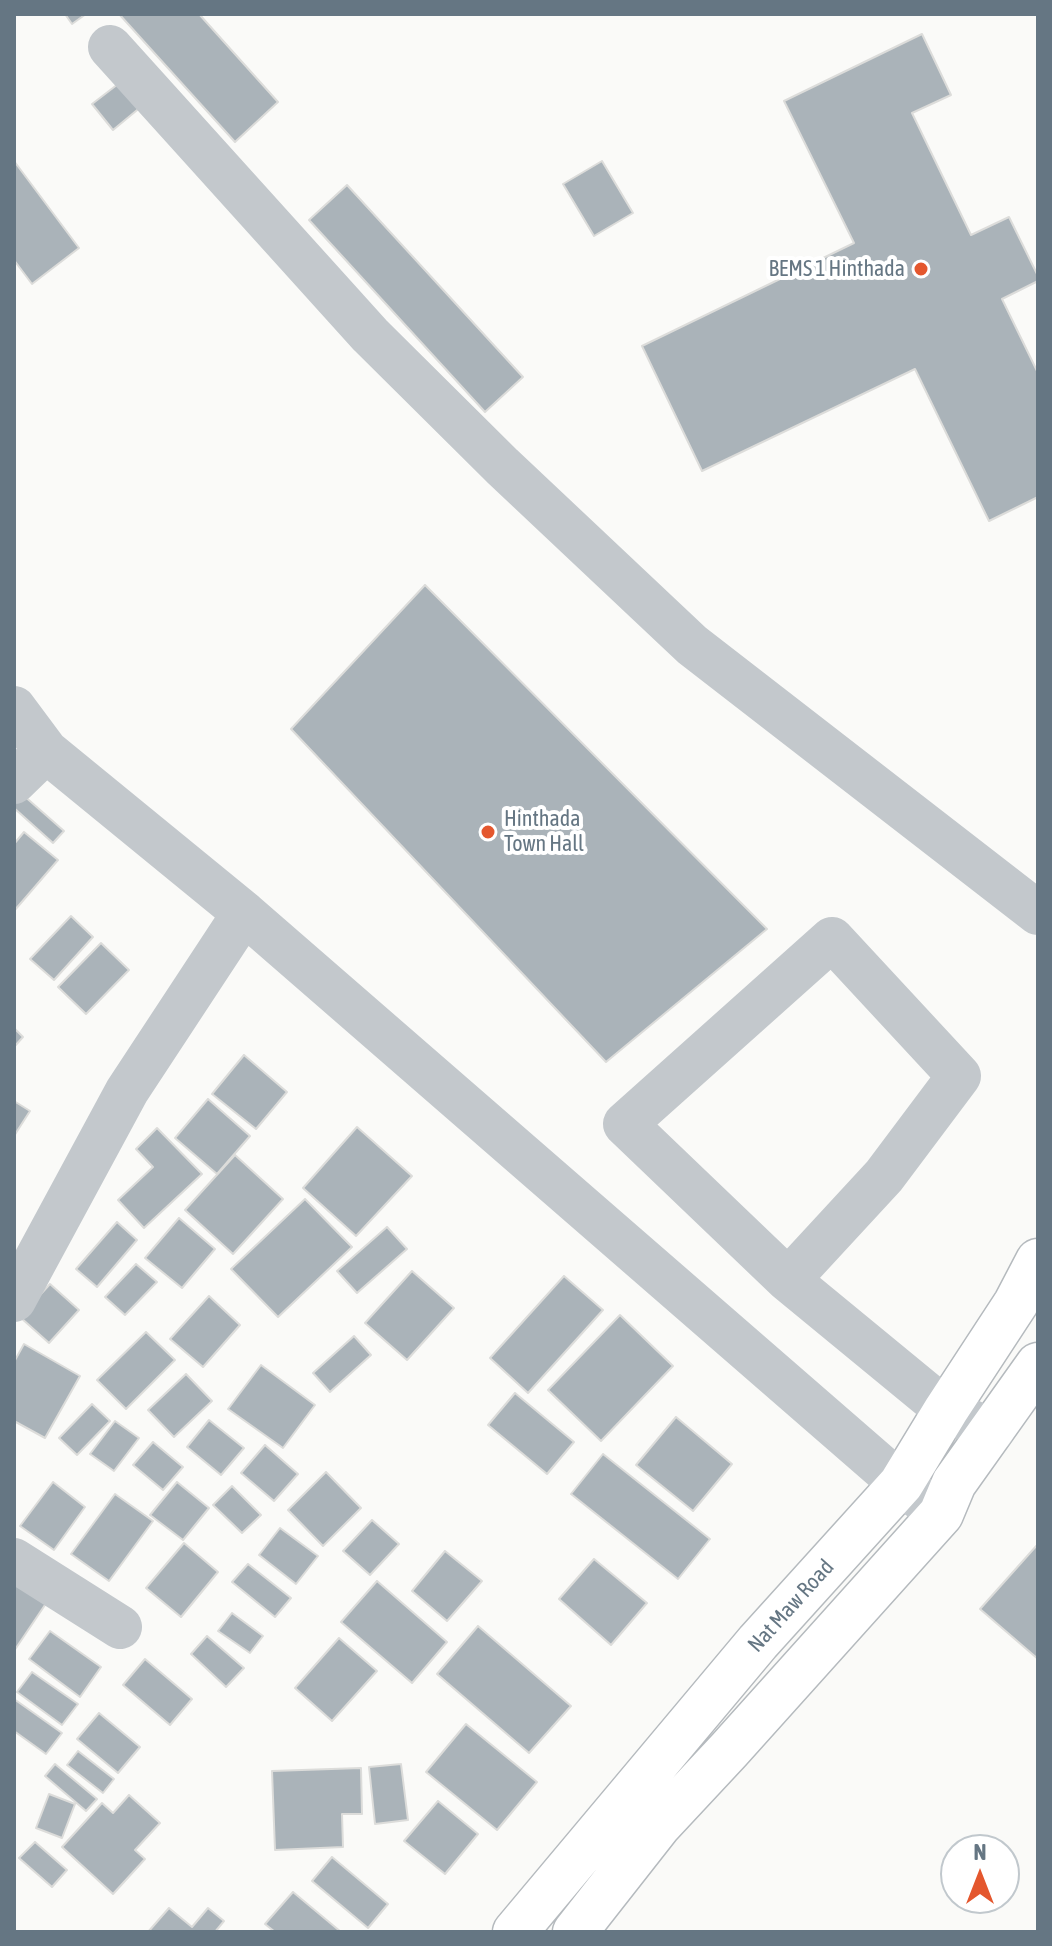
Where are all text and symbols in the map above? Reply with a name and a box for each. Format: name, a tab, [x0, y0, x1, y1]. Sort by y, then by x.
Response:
place label: BEMS 1 Hinthada	[768, 256, 905, 282]
marker: BEMS 1 Hinthada	[912, 260, 930, 278]
place label: Hinthada Town Hall	[504, 806, 584, 858]
marker: Hinthada Town Hall	[479, 823, 497, 841]
street label: Nat Maw Road	[742, 1554, 840, 1658]
north arrow	[940, 1834, 1020, 1914]
text: N	[974, 1839, 986, 1865]

